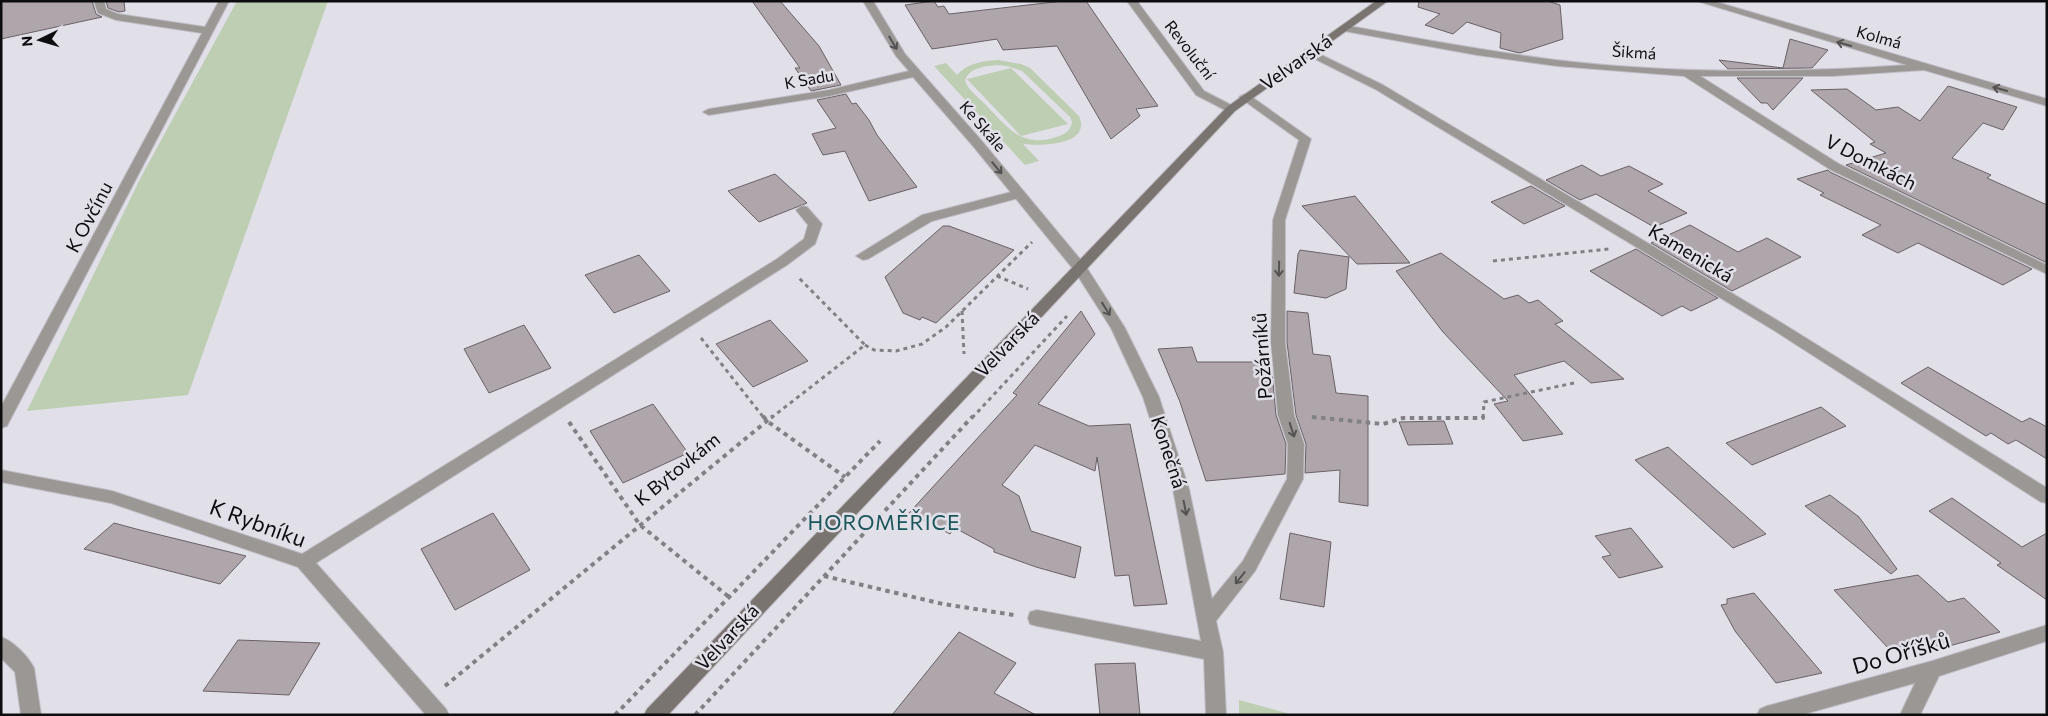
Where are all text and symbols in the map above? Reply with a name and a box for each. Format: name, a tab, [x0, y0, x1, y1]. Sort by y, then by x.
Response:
north arrow	[15, 15, 65, 65]
street label: Revoluční	[1161, 16, 1220, 84]
street label: Kolmá	[1854, 21, 1904, 52]
street label: Velvarská	[1255, 29, 1336, 95]
text: N	[18, 35, 35, 47]
one-way arrow	[889, 36, 899, 50]
one-way arrow	[1836, 38, 1852, 48]
street label: Šikmá	[1611, 40, 1657, 63]
street label: K Sadu	[783, 65, 835, 92]
one-way arrow	[1992, 84, 2008, 94]
street label: Ke Skále	[956, 97, 1010, 155]
street label: V Domkách	[1822, 129, 1921, 194]
one-way arrow	[992, 161, 1003, 174]
street label: K Ovčínu	[60, 177, 117, 256]
street label: Kamenická	[1645, 218, 1738, 287]
one-way arrow	[1274, 261, 1283, 277]
one-way arrow	[1101, 302, 1111, 316]
street label: Velvarská	[970, 306, 1043, 381]
street label: Požárníků	[1247, 312, 1276, 400]
street label: Konečná	[1147, 413, 1192, 491]
one-way arrow	[1287, 422, 1297, 438]
street label: K Bytovkám	[629, 427, 724, 510]
street label: K Rybníku	[206, 493, 310, 552]
one-way arrow	[1180, 500, 1190, 516]
district label: HOROMĚŘICE	[808, 509, 960, 534]
one-way arrow	[1234, 571, 1245, 584]
street label: Velvarská	[690, 599, 763, 675]
street label: Do Oříšků	[1849, 626, 1953, 679]

